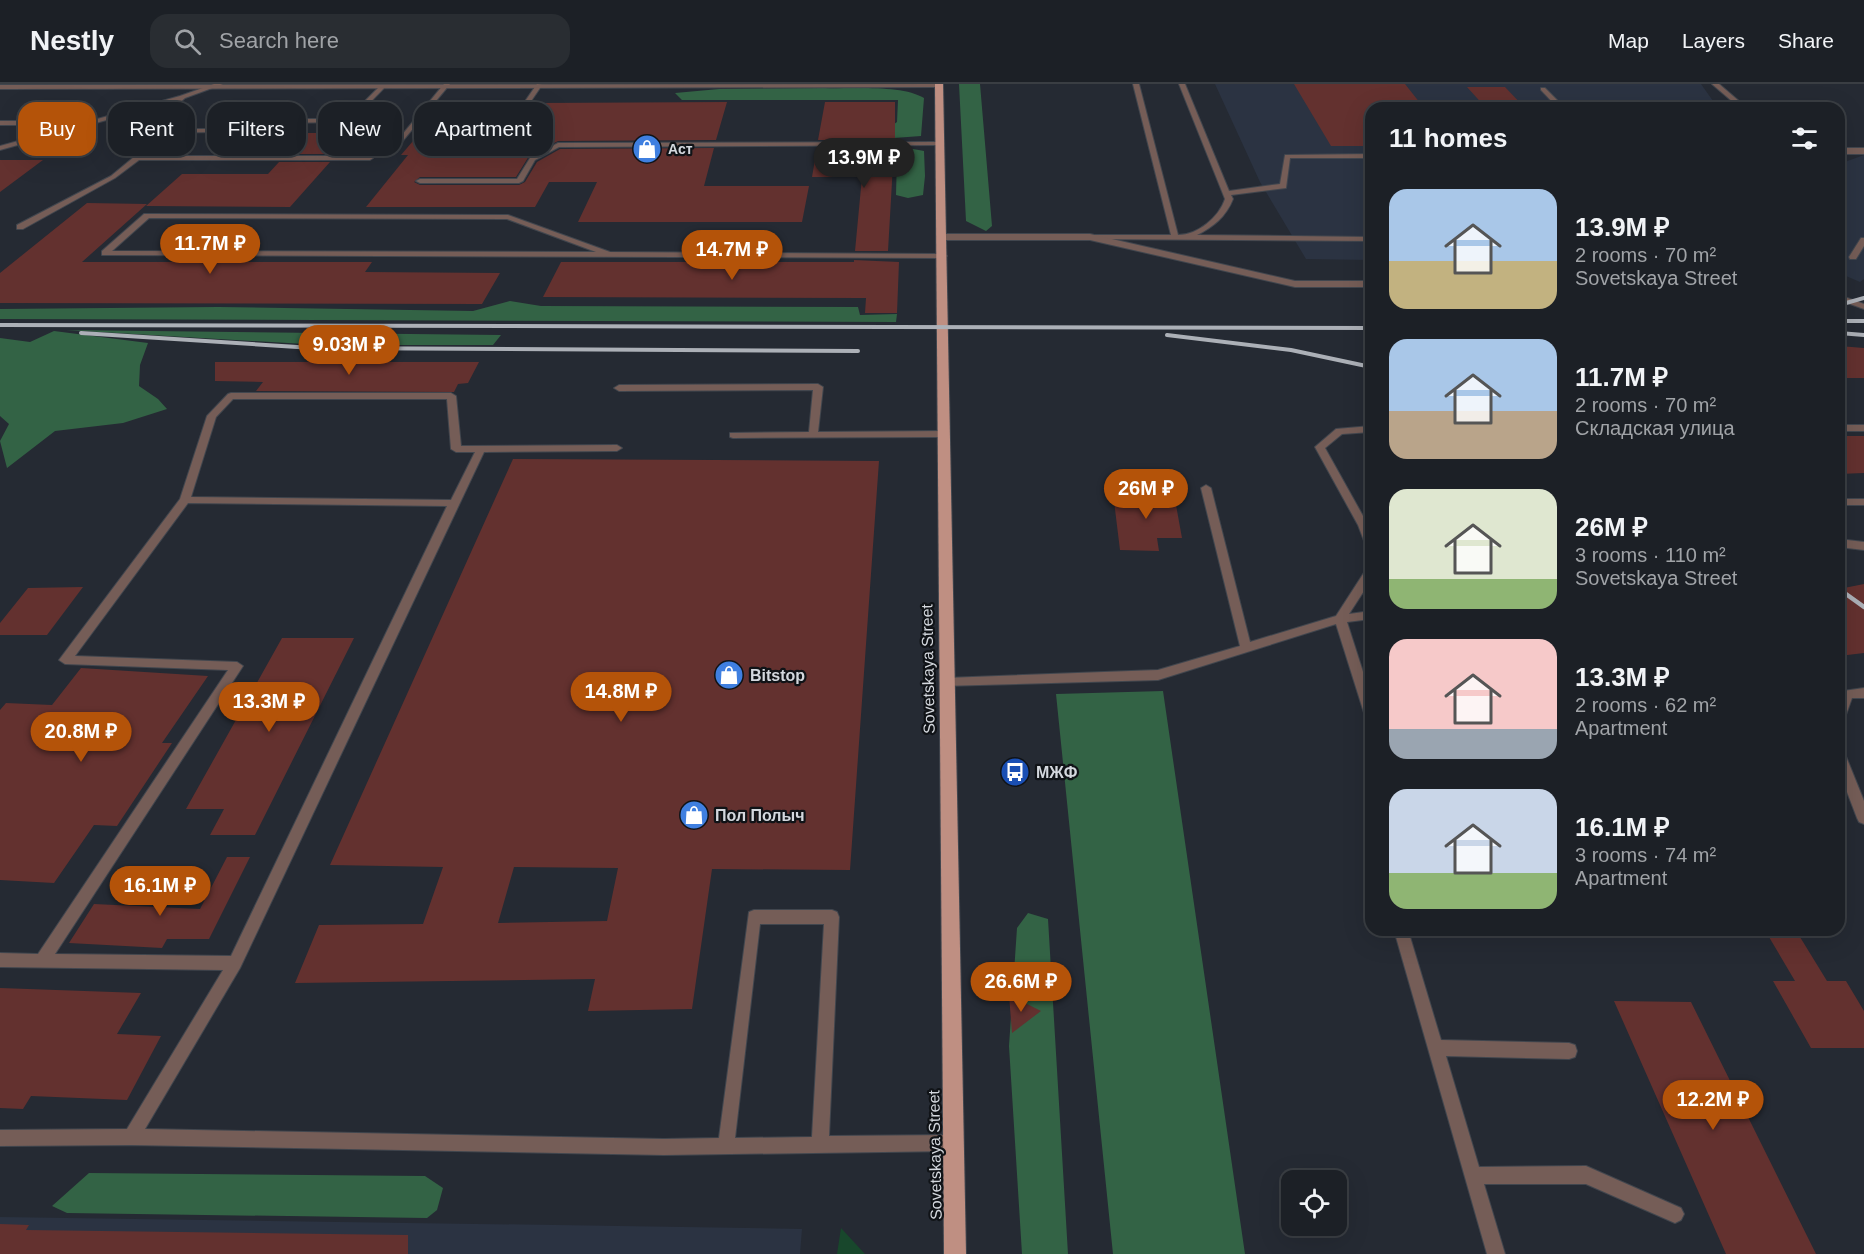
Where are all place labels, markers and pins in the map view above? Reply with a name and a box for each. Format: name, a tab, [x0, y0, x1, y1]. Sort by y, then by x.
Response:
shop icon: Аст	[631, 133, 663, 165]
pin: 13.9M ₽	[809, 138, 919, 189]
place label: Аст	[668, 141, 693, 157]
pin: 11.7M ₽	[155, 224, 265, 275]
pin: 14.7M ₽	[677, 230, 787, 281]
pin: 9.03M ₽	[294, 325, 404, 376]
pin: 26M ₽	[1104, 469, 1188, 520]
shop icon: Bitstop	[713, 659, 745, 691]
place label: Bitstop	[750, 667, 805, 684]
pin: 14.8M ₽	[566, 672, 676, 723]
pin: 13.3M ₽	[214, 682, 324, 733]
pin: 20.8M ₽	[26, 712, 136, 763]
bus stop icon: МЖФ	[999, 756, 1031, 788]
place label: МЖФ	[1036, 764, 1078, 781]
shop icon: Пол Полыч	[678, 799, 710, 831]
place label: Пол Полыч	[715, 807, 804, 824]
pin: 16.1M ₽	[105, 866, 215, 917]
pin: 26.6M ₽	[966, 962, 1076, 1013]
pin: 12.2M ₽	[1658, 1080, 1768, 1131]

